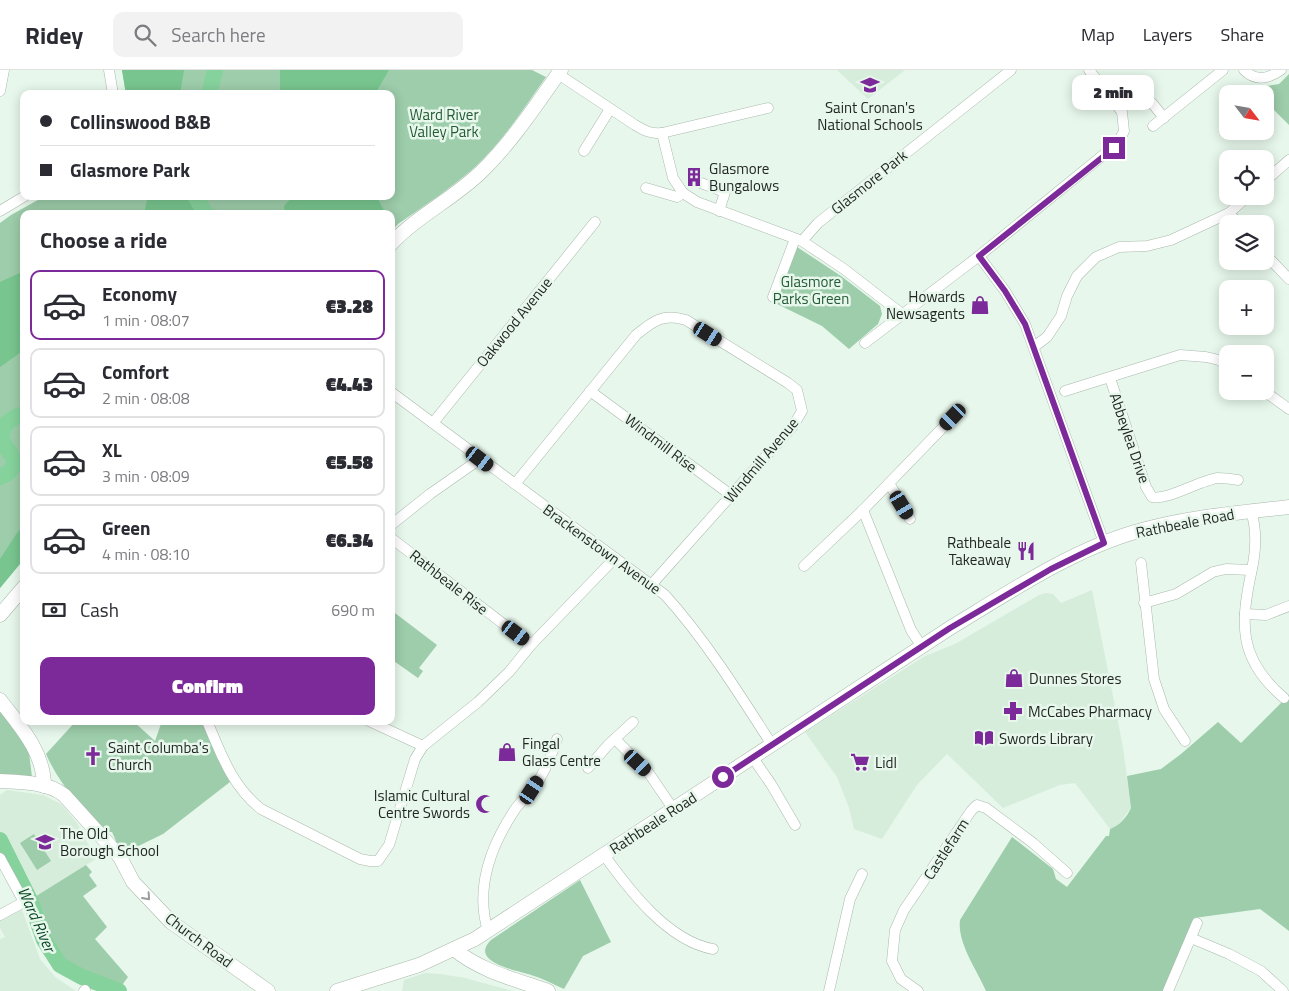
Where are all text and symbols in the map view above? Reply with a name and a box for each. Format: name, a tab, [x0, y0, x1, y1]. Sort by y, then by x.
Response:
search box	[113, 12, 463, 57]
text: Ridey	[25, 17, 83, 53]
text: Search here	[171, 20, 266, 49]
icon: search	[131, 21, 159, 49]
text: Map	[1081, 21, 1115, 48]
text: Layers	[1143, 21, 1192, 48]
text: Share	[1220, 21, 1264, 48]
school or university icon: Saint Cronan's National Schools	[859, 74, 881, 96]
callout: 2 min	[1073, 75, 1155, 110]
text: 2 min	[1093, 80, 1133, 104]
north arrow	[1219, 85, 1274, 140]
map controls	[1219, 85, 1274, 400]
place label: Saint Cronan's National Schools	[817, 96, 923, 136]
park label: Ward River Valley Park	[409, 103, 479, 143]
text: Collinswood B&B	[70, 107, 211, 136]
route end	[1103, 137, 1125, 159]
street label: Glasmore Park	[826, 144, 912, 220]
button: locate	[1219, 150, 1274, 205]
text: Glasmore Park	[70, 155, 190, 184]
place label: Glasmore Bungalows	[709, 157, 779, 197]
building icon: Glasmore Bungalows	[683, 166, 705, 188]
button: layers	[1219, 215, 1274, 270]
text: Choose a ride	[40, 223, 167, 257]
park label: Glasmore Parks Green	[773, 270, 849, 310]
street label: Oakwood Avenue	[470, 272, 558, 372]
text: Economy	[102, 279, 177, 308]
button: +	[1219, 280, 1274, 335]
icon: car	[42, 283, 87, 328]
place label: Howards Newsagents	[886, 285, 965, 325]
text: €3.28	[326, 291, 373, 320]
shop icon: Howards Newsagents	[969, 294, 991, 316]
text: 1 min · 08:07	[102, 308, 190, 332]
car	[691, 320, 724, 348]
button: −	[1219, 345, 1274, 400]
text: Comfort	[102, 357, 169, 386]
icon: car	[42, 361, 87, 406]
text: €4.43	[326, 369, 373, 398]
text: 2 min · 08:08	[102, 386, 190, 410]
street label: Abbeylea Drive	[1104, 390, 1156, 486]
car	[937, 401, 968, 433]
street label: Windmill Rise	[620, 408, 702, 478]
street label: Windmill Avenue	[718, 412, 804, 508]
text: XL	[102, 435, 122, 464]
icon: car	[42, 439, 87, 484]
car	[463, 444, 496, 474]
text: €5.58	[326, 447, 373, 476]
text: 3 min · 08:09	[102, 464, 190, 488]
car	[887, 488, 916, 522]
street label: Brackenstown Avenue	[538, 498, 666, 600]
street label: Rathbeale Road	[1134, 502, 1236, 544]
text: Green	[102, 513, 151, 542]
icon: car	[42, 517, 87, 562]
text: €6.34	[326, 525, 373, 554]
place label: Rathbeale Takeaway	[947, 531, 1011, 571]
restaurant icon: Rathbeale Takeaway	[1015, 540, 1037, 562]
text: 4 min · 08:10	[102, 542, 190, 566]
street label: Rathbeale Rise	[405, 544, 493, 620]
text: Cash	[80, 595, 119, 624]
icon: cash	[40, 596, 68, 624]
text: 690 m	[331, 598, 375, 622]
car	[499, 618, 532, 648]
button: Confirm	[40, 657, 375, 715]
shop icon: Dunnes Stores	[1003, 667, 1025, 689]
place label: Dunnes Stores	[1029, 667, 1121, 690]
pharmacy icon: McCabes Pharmacy	[1002, 700, 1024, 722]
place label: McCabes Pharmacy	[1028, 700, 1152, 723]
library icon: Swords Library	[973, 727, 995, 749]
place label: Swords Library	[999, 727, 1093, 750]
place label: Fingal Glass Centre	[522, 732, 601, 772]
place label: Saint Columba's Church	[108, 736, 209, 776]
shop icon: Fingal Glass Centre	[496, 741, 518, 763]
church icon: Saint Columba's Church	[82, 745, 104, 767]
car	[621, 747, 654, 779]
supermarket icon: Lidl	[849, 751, 871, 773]
place label: Lidl	[875, 751, 897, 774]
route start	[712, 766, 734, 788]
car	[517, 773, 546, 807]
place label: Islamic Cultural Centre Swords	[374, 784, 470, 824]
street label: Rathbeale Road	[605, 786, 701, 860]
mosque icon: Islamic Cultural Centre Swords	[474, 793, 496, 815]
street label: Castlefarm	[918, 814, 974, 884]
place label: The Old Borough School	[60, 822, 159, 862]
school or university icon: The Old Borough School	[34, 831, 56, 853]
water label: Ward River	[12, 883, 63, 957]
one-way arrow	[141, 891, 150, 900]
street label: Church Road	[160, 907, 238, 973]

